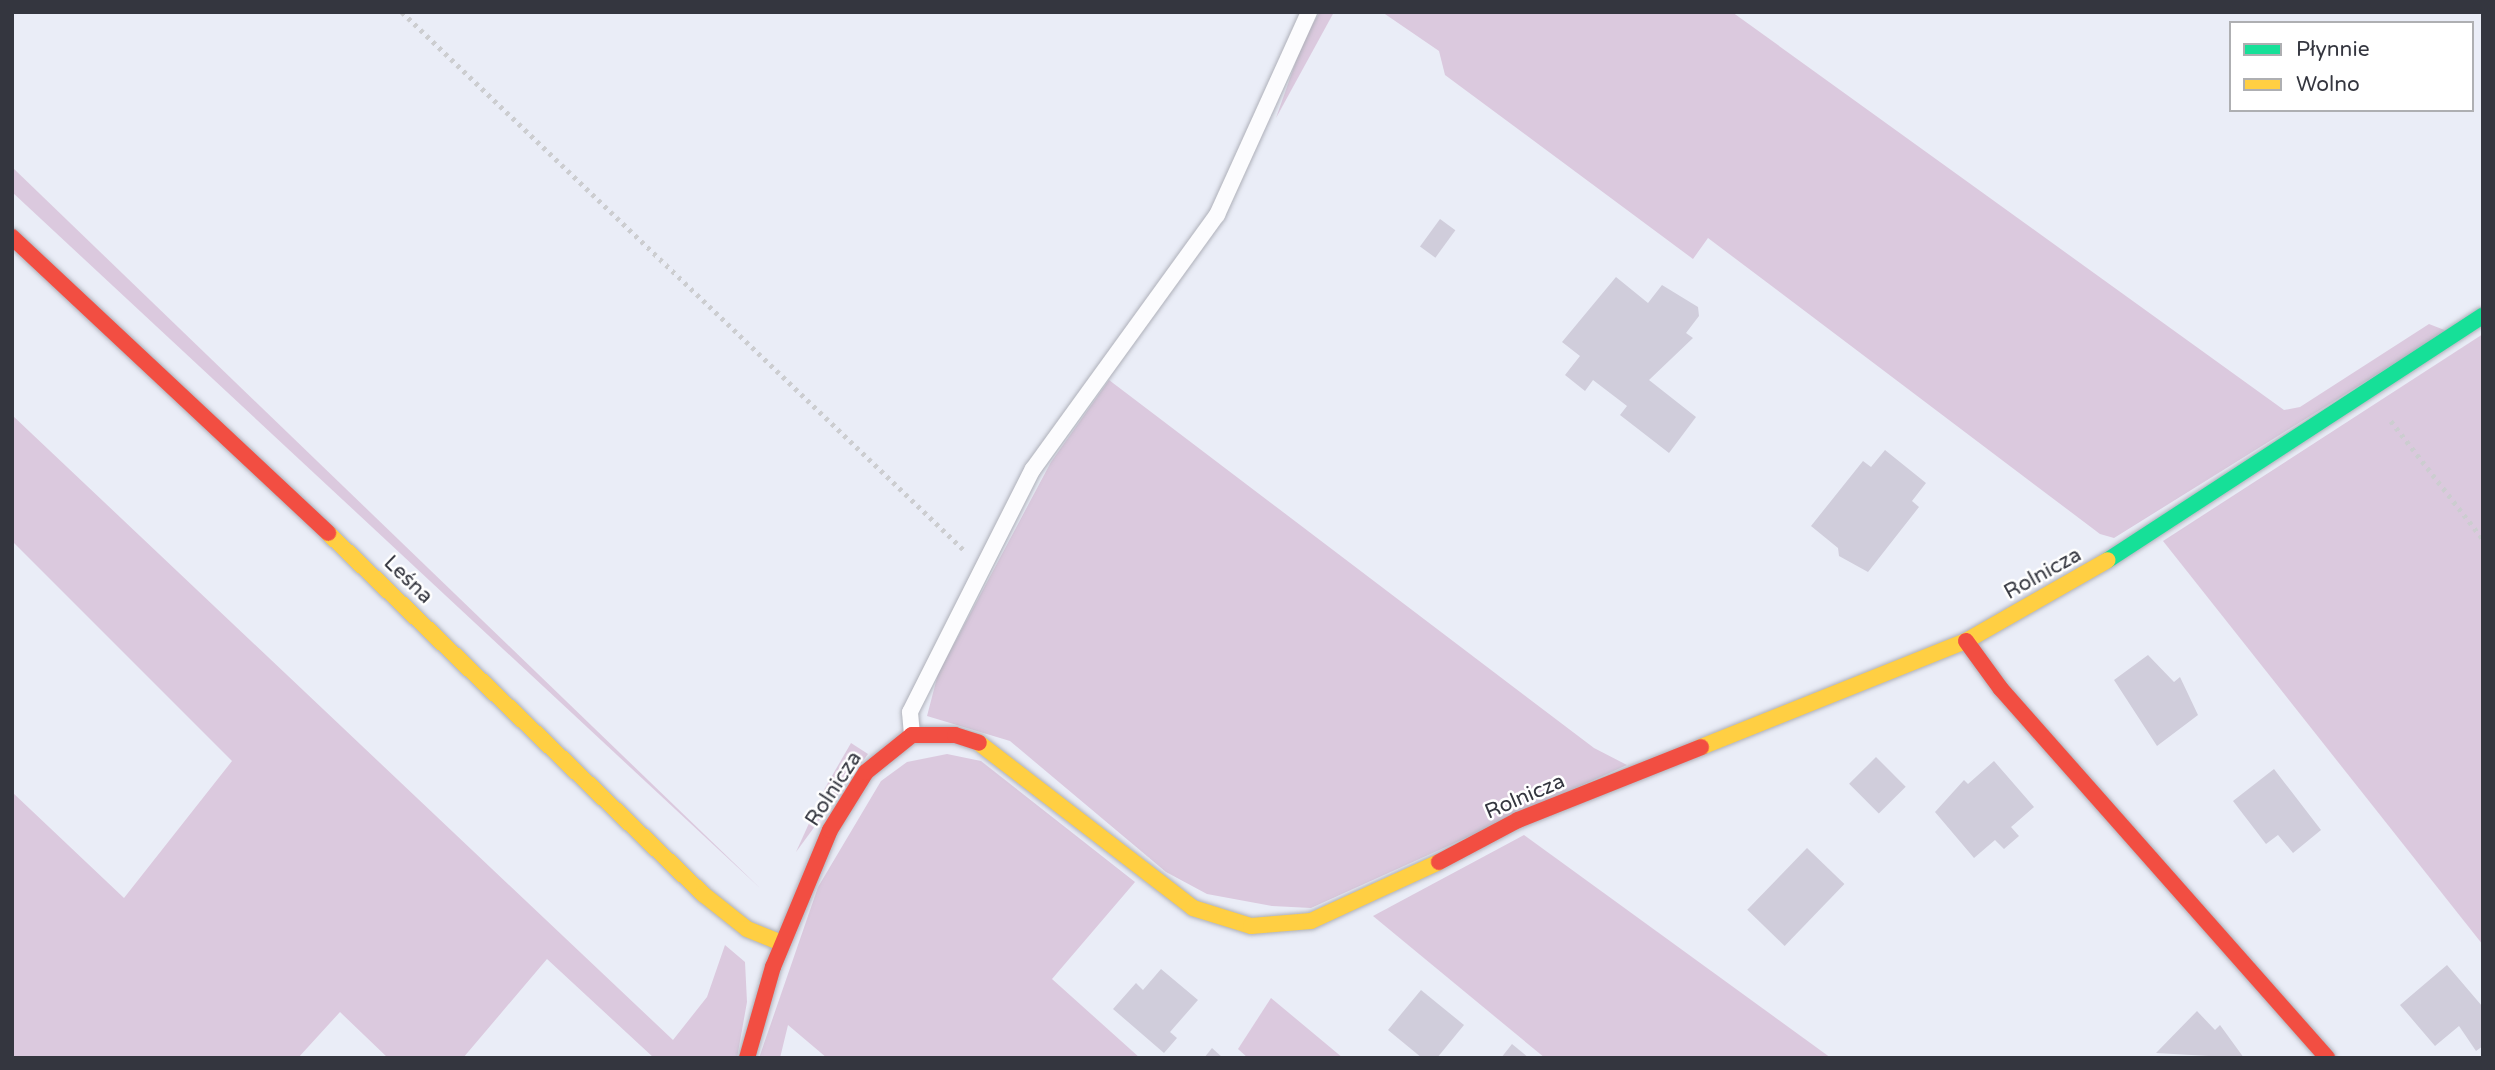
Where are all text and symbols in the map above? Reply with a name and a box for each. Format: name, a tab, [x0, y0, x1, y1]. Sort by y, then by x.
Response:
legend	[2229, 21, 2474, 112]
text: Płynnie	[2296, 37, 2370, 62]
text: Wolno	[2296, 72, 2360, 97]
street label: Rolnicza	[2000, 543, 2086, 605]
street label: Leśna	[378, 551, 438, 609]
street label: Rolnicza	[800, 747, 868, 831]
street label: Rolnicza	[1481, 769, 1569, 825]

